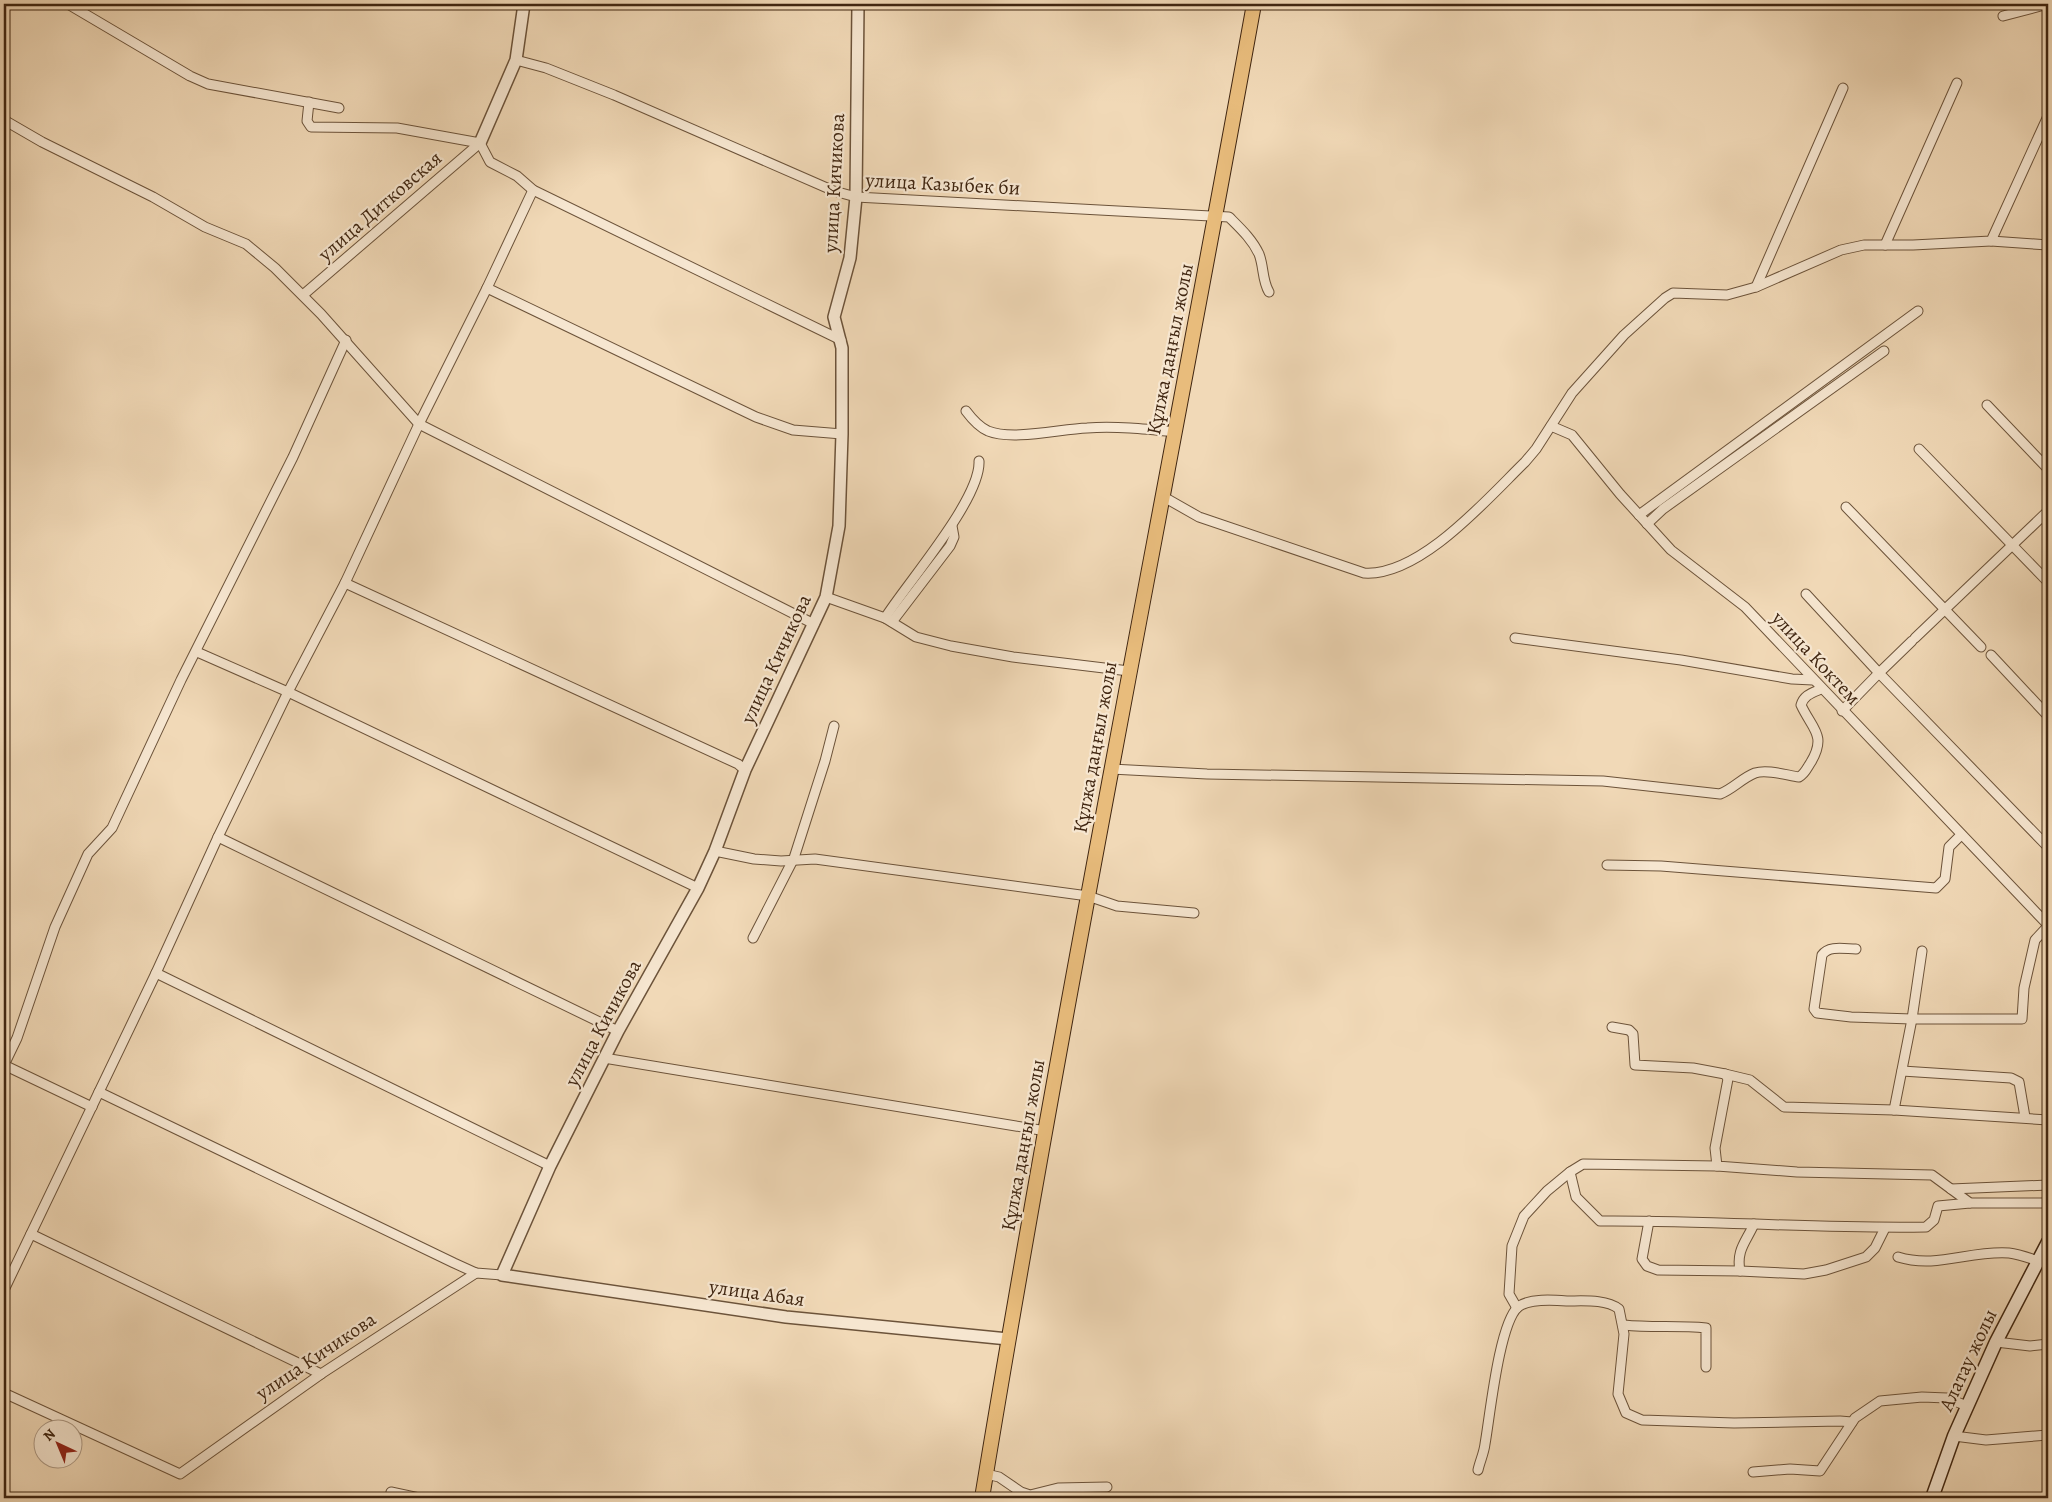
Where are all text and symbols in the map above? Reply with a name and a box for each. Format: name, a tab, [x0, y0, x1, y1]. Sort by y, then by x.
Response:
street label: улица Кичикова	[817, 112, 851, 254]
street label: улица Дитковская	[312, 145, 448, 268]
street label: улица Казыбек би	[864, 166, 1021, 202]
street label: Құлжа даңғыл жолы	[1140, 261, 1200, 437]
street label: улица Кичикова	[734, 589, 818, 729]
street label: улица Коктем	[1765, 605, 1866, 711]
street label: Құлжа даңғыл жолы	[1067, 659, 1123, 835]
street label: улица Кичикова	[558, 954, 648, 1092]
street label: Құлжа даңғыл жолы	[995, 1057, 1051, 1233]
street label: улица Абая	[707, 1273, 806, 1313]
street label: улица Кичикова	[250, 1305, 382, 1407]
street label: Алатау жолы	[1932, 1305, 2003, 1416]
north arrow	[32, 1420, 82, 1470]
text: N	[39, 1425, 60, 1445]

